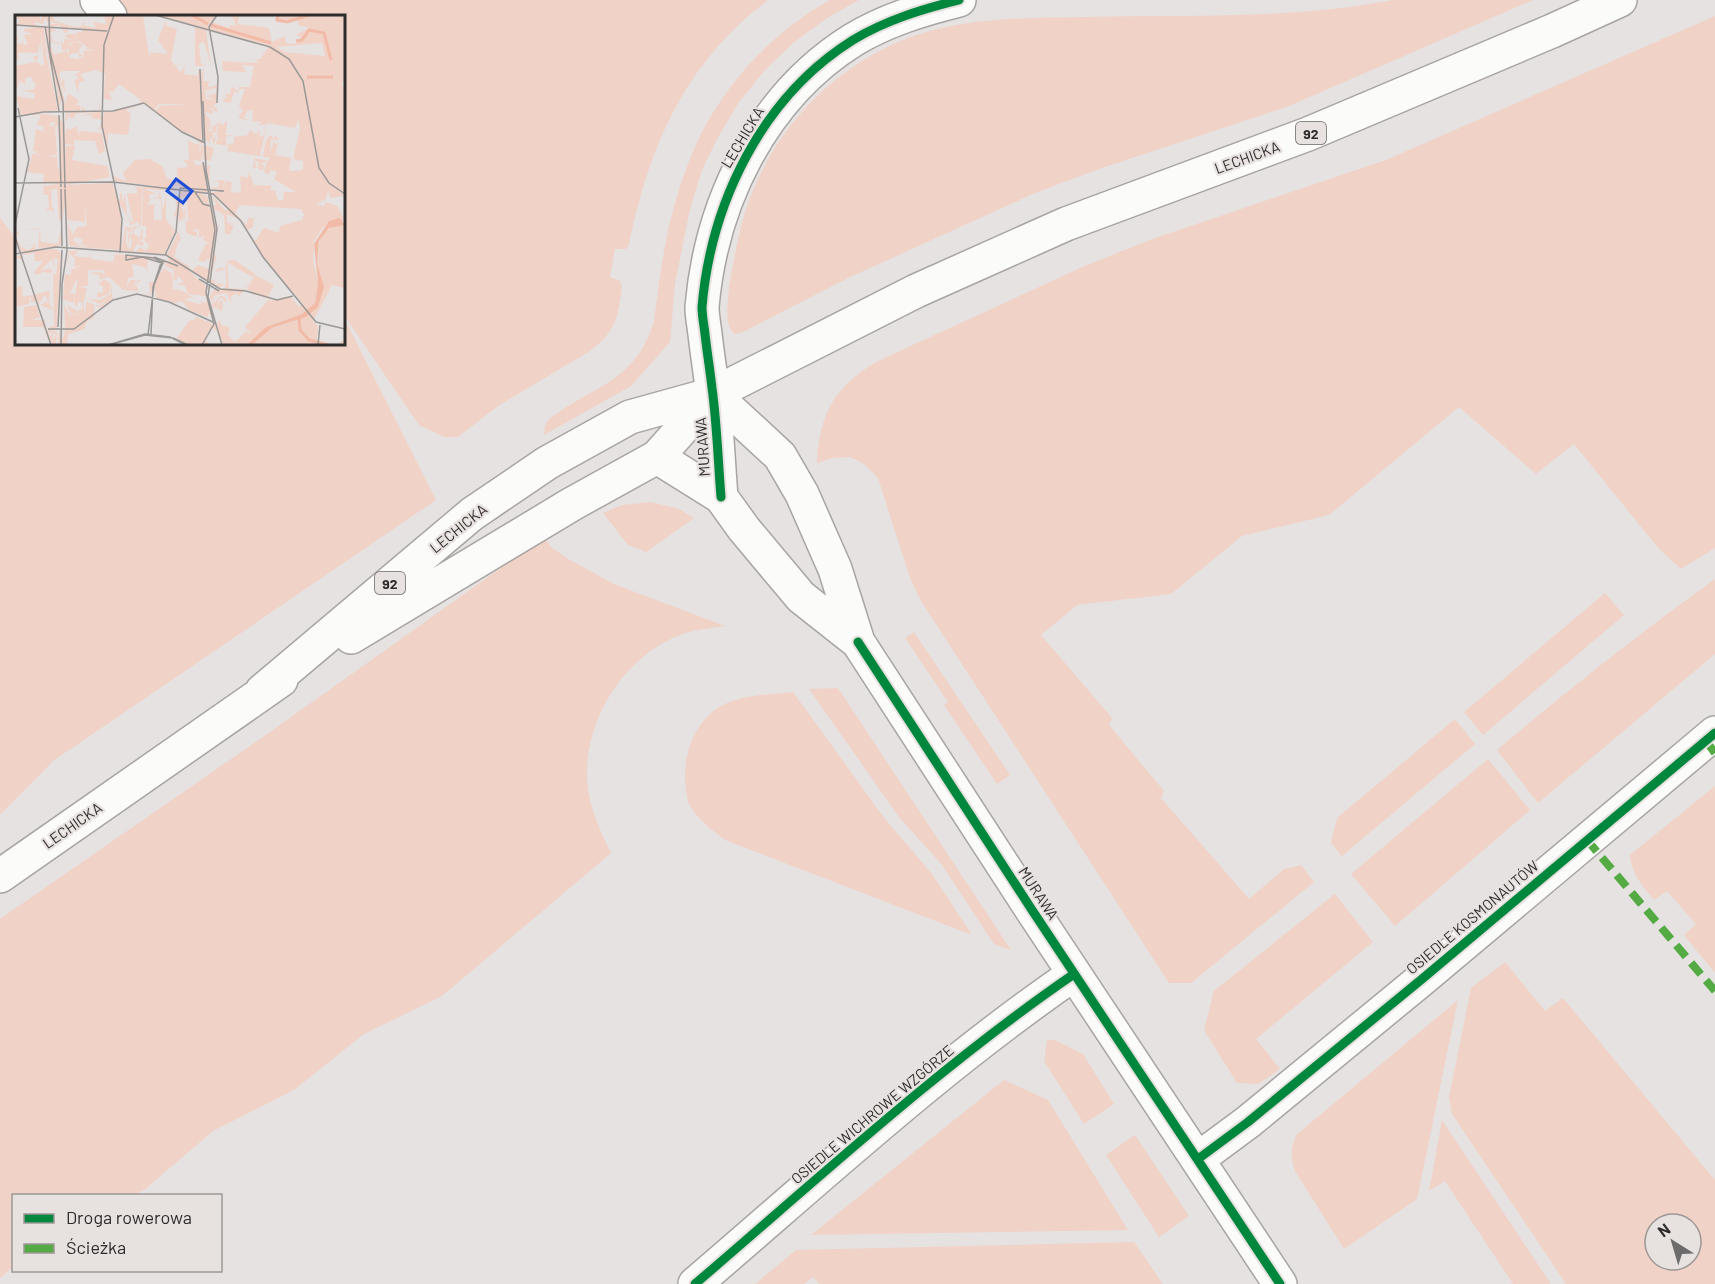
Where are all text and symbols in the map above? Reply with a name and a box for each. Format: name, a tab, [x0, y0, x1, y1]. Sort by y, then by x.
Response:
inset map	[15, 15, 345, 345]
street label: LECHICKA	[717, 103, 767, 171]
road number: 92	[1296, 122, 1326, 144]
street label: LECHICKA	[1212, 137, 1282, 177]
street label: MURAWA	[691, 417, 713, 477]
street label: LECHICKA	[426, 500, 490, 556]
road number: 92	[375, 572, 405, 594]
street label: LECHICKA	[39, 798, 105, 852]
street label: OSIEDLE KOSMONAUTÓW	[1402, 856, 1542, 978]
street label: MURAWA	[1015, 863, 1063, 923]
street label: OSIEDLE WICHROWE WZGÓRZE	[787, 1041, 957, 1187]
legend	[12, 1194, 222, 1272]
text: Droga rowerowa	[66, 1206, 192, 1228]
north arrow	[1643, 1212, 1703, 1272]
text: N	[1654, 1219, 1674, 1240]
text: Ścieżka	[66, 1236, 126, 1258]

